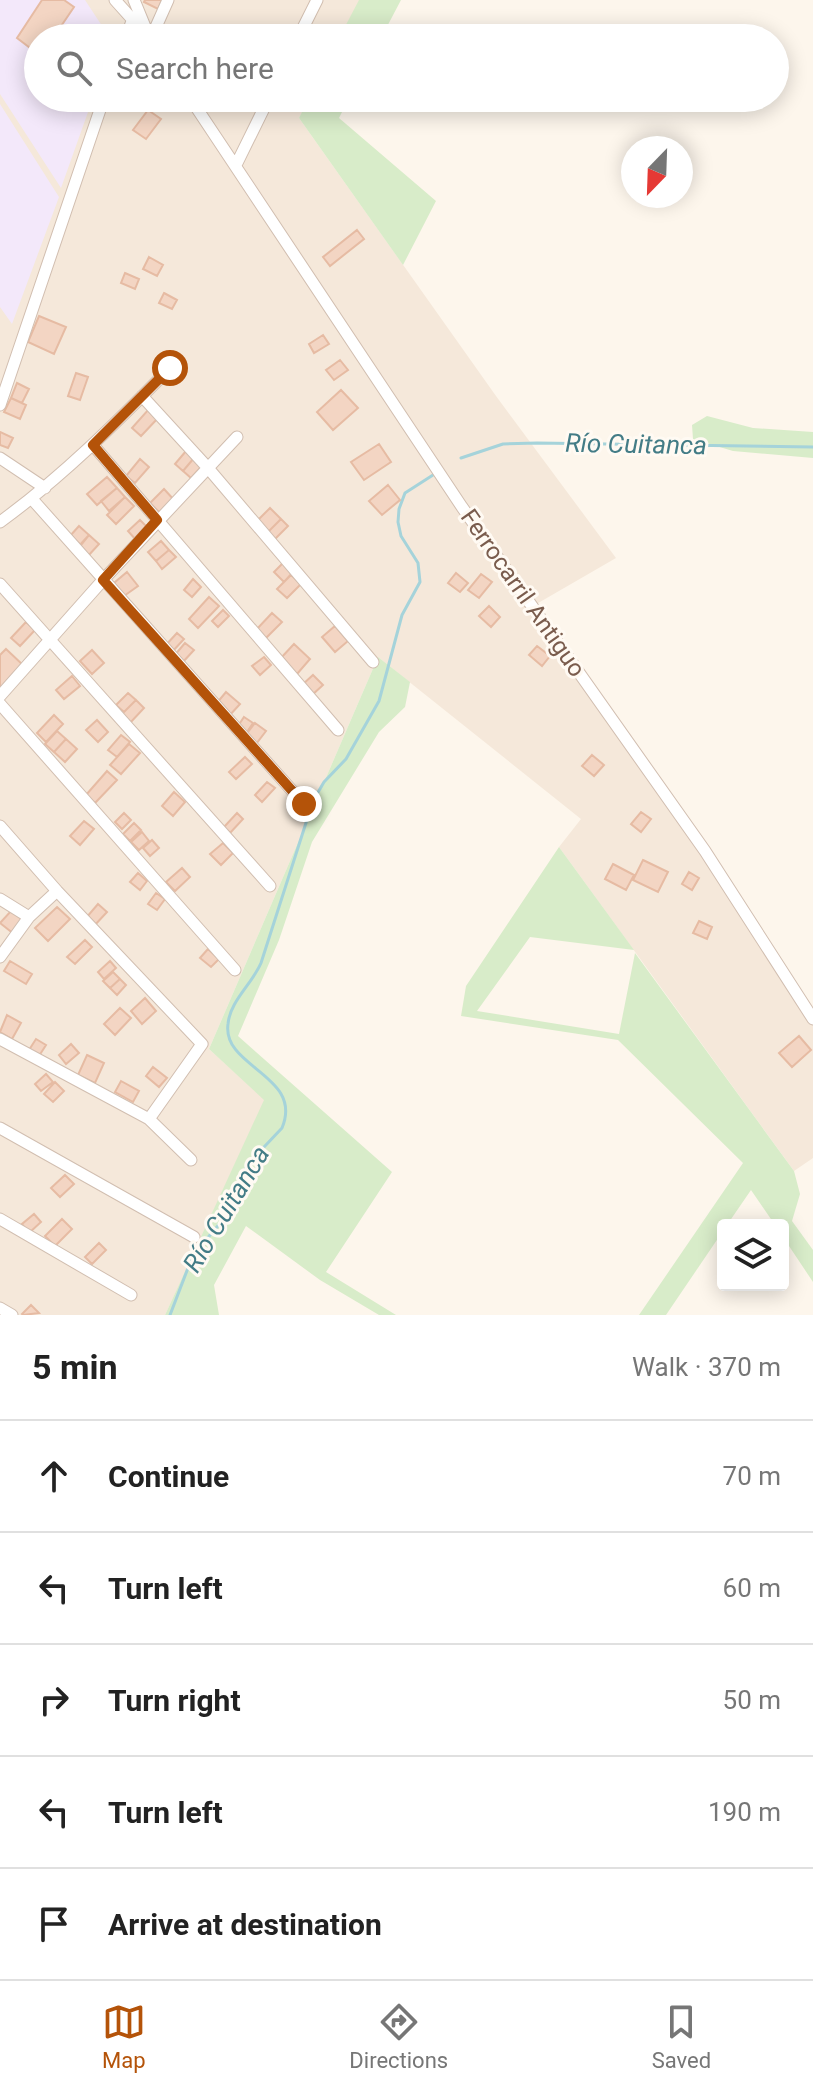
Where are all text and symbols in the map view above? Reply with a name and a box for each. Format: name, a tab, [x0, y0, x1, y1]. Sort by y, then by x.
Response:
search box	[24, 24, 789, 112]
icon: search	[52, 46, 96, 90]
text: Search here	[116, 51, 274, 86]
north arrow	[621, 136, 693, 208]
route start	[152, 350, 188, 386]
water label: Río Cuitanca	[565, 428, 707, 460]
street label: Ferrocarril Antiguo	[455, 504, 591, 682]
route end	[286, 786, 322, 822]
water label: Río Cuitanca	[177, 1140, 275, 1278]
map controls	[717, 1219, 789, 1291]
button: layers	[717, 1219, 789, 1291]
text: 5 min	[32, 1347, 117, 1387]
text: Walk · 370 m	[632, 1352, 781, 1382]
icon: ahead	[32, 1454, 76, 1498]
text: Continue	[108, 1459, 229, 1494]
text: 70 m	[723, 1461, 781, 1491]
icon: left	[32, 1566, 76, 1610]
text: Turn left	[108, 1571, 223, 1606]
text: 60 m	[723, 1573, 781, 1603]
icon: right	[32, 1678, 76, 1722]
text: Turn right	[108, 1683, 241, 1718]
text: 50 m	[723, 1685, 781, 1715]
icon: left	[32, 1790, 76, 1834]
text: Turn left	[108, 1795, 223, 1830]
text: 190 m	[708, 1797, 781, 1827]
icon: arrive	[32, 1902, 76, 1946]
text: Arrive at destination	[108, 1907, 382, 1942]
tab: Map	[102, 2000, 146, 2073]
tab: Directions	[349, 2000, 448, 2073]
tab: Saved	[652, 2000, 711, 2073]

